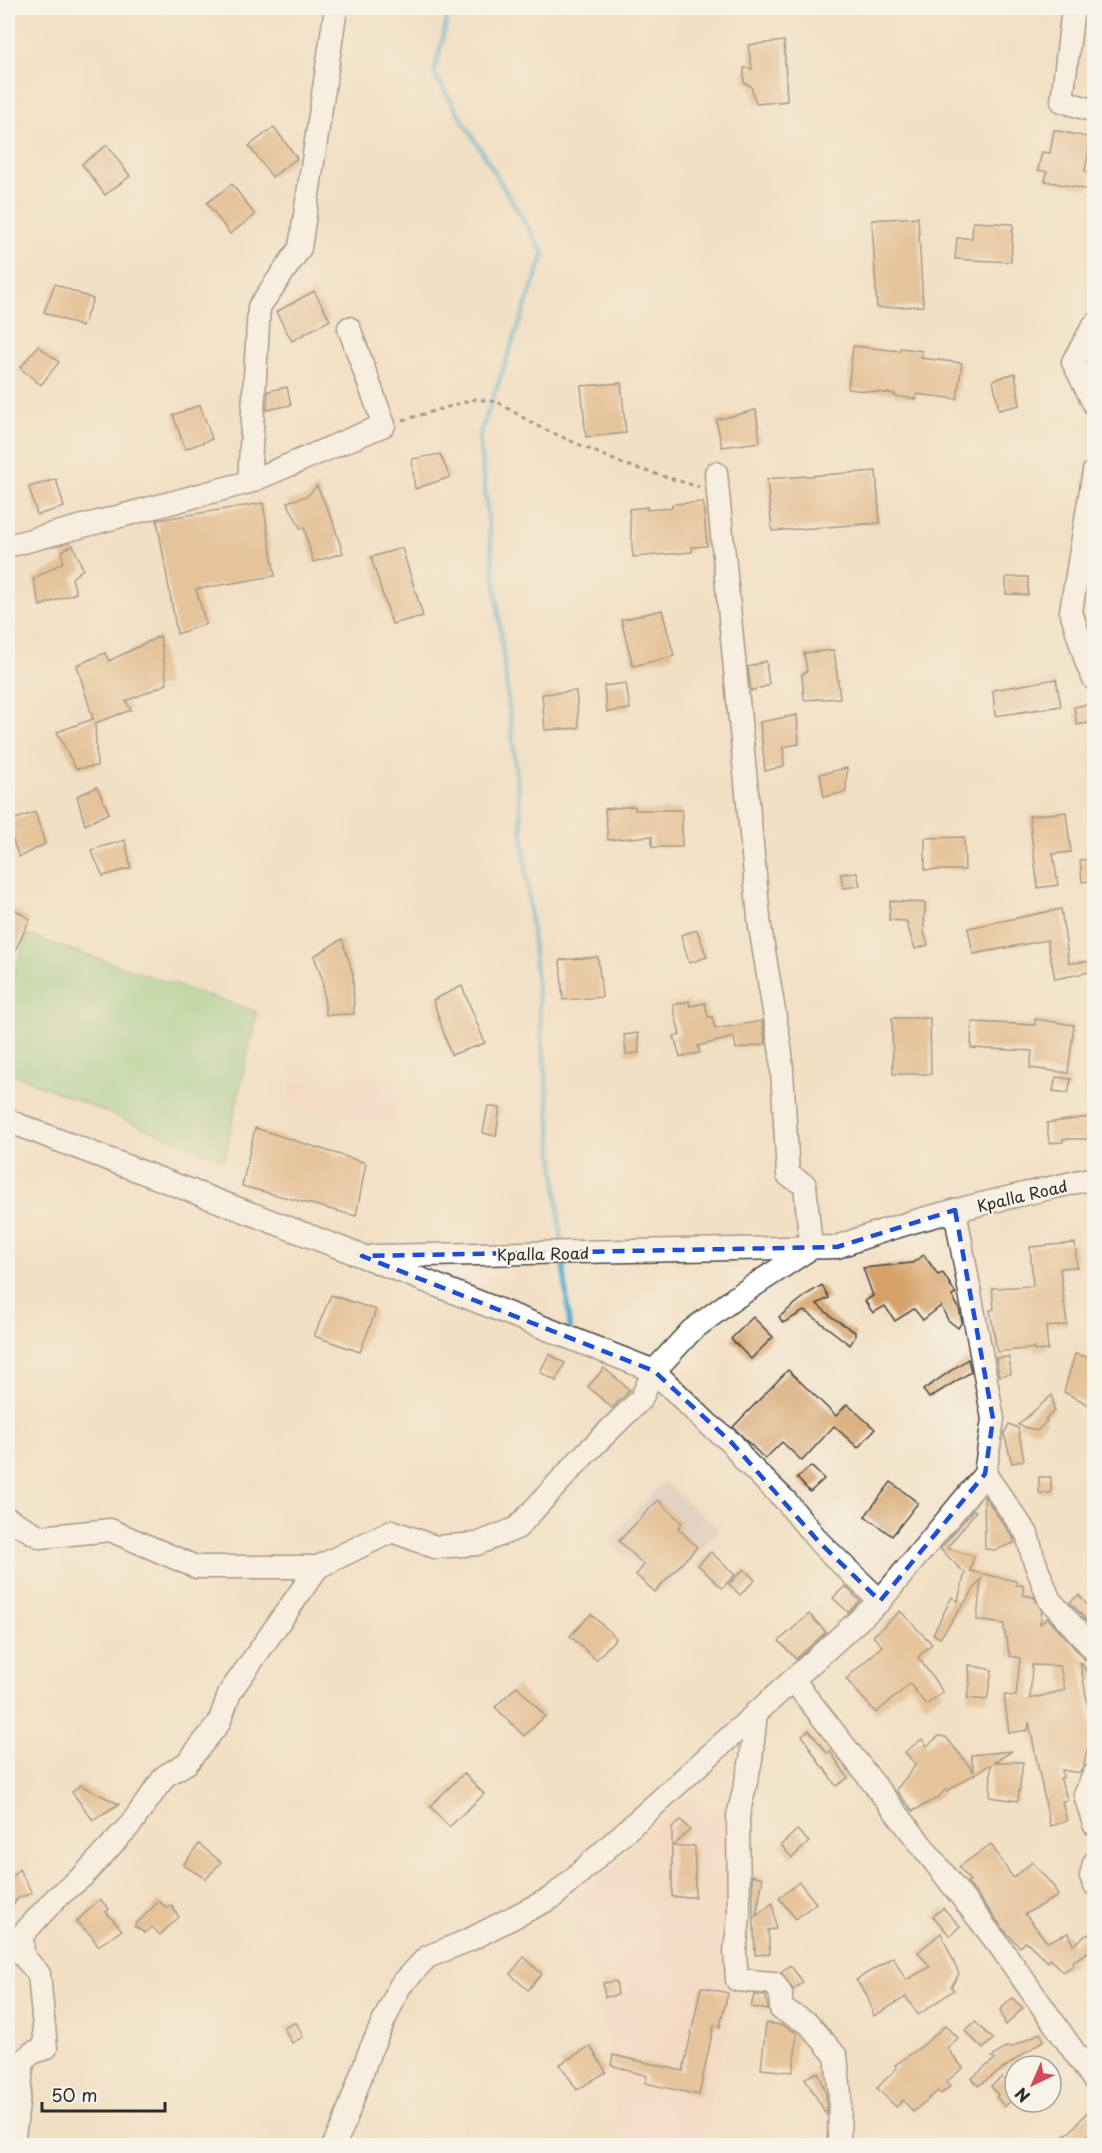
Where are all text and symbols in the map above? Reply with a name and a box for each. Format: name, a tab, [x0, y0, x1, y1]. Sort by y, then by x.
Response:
street label: Kpalla Road	[974, 1173, 1070, 1217]
street label: Kpalla Road	[497, 1240, 589, 1266]
north arrow	[1003, 2054, 1063, 2114]
scale bar	[42, 2075, 165, 2113]
text: 50 m	[51, 2081, 98, 2108]
text: N	[1009, 2082, 1035, 2109]

